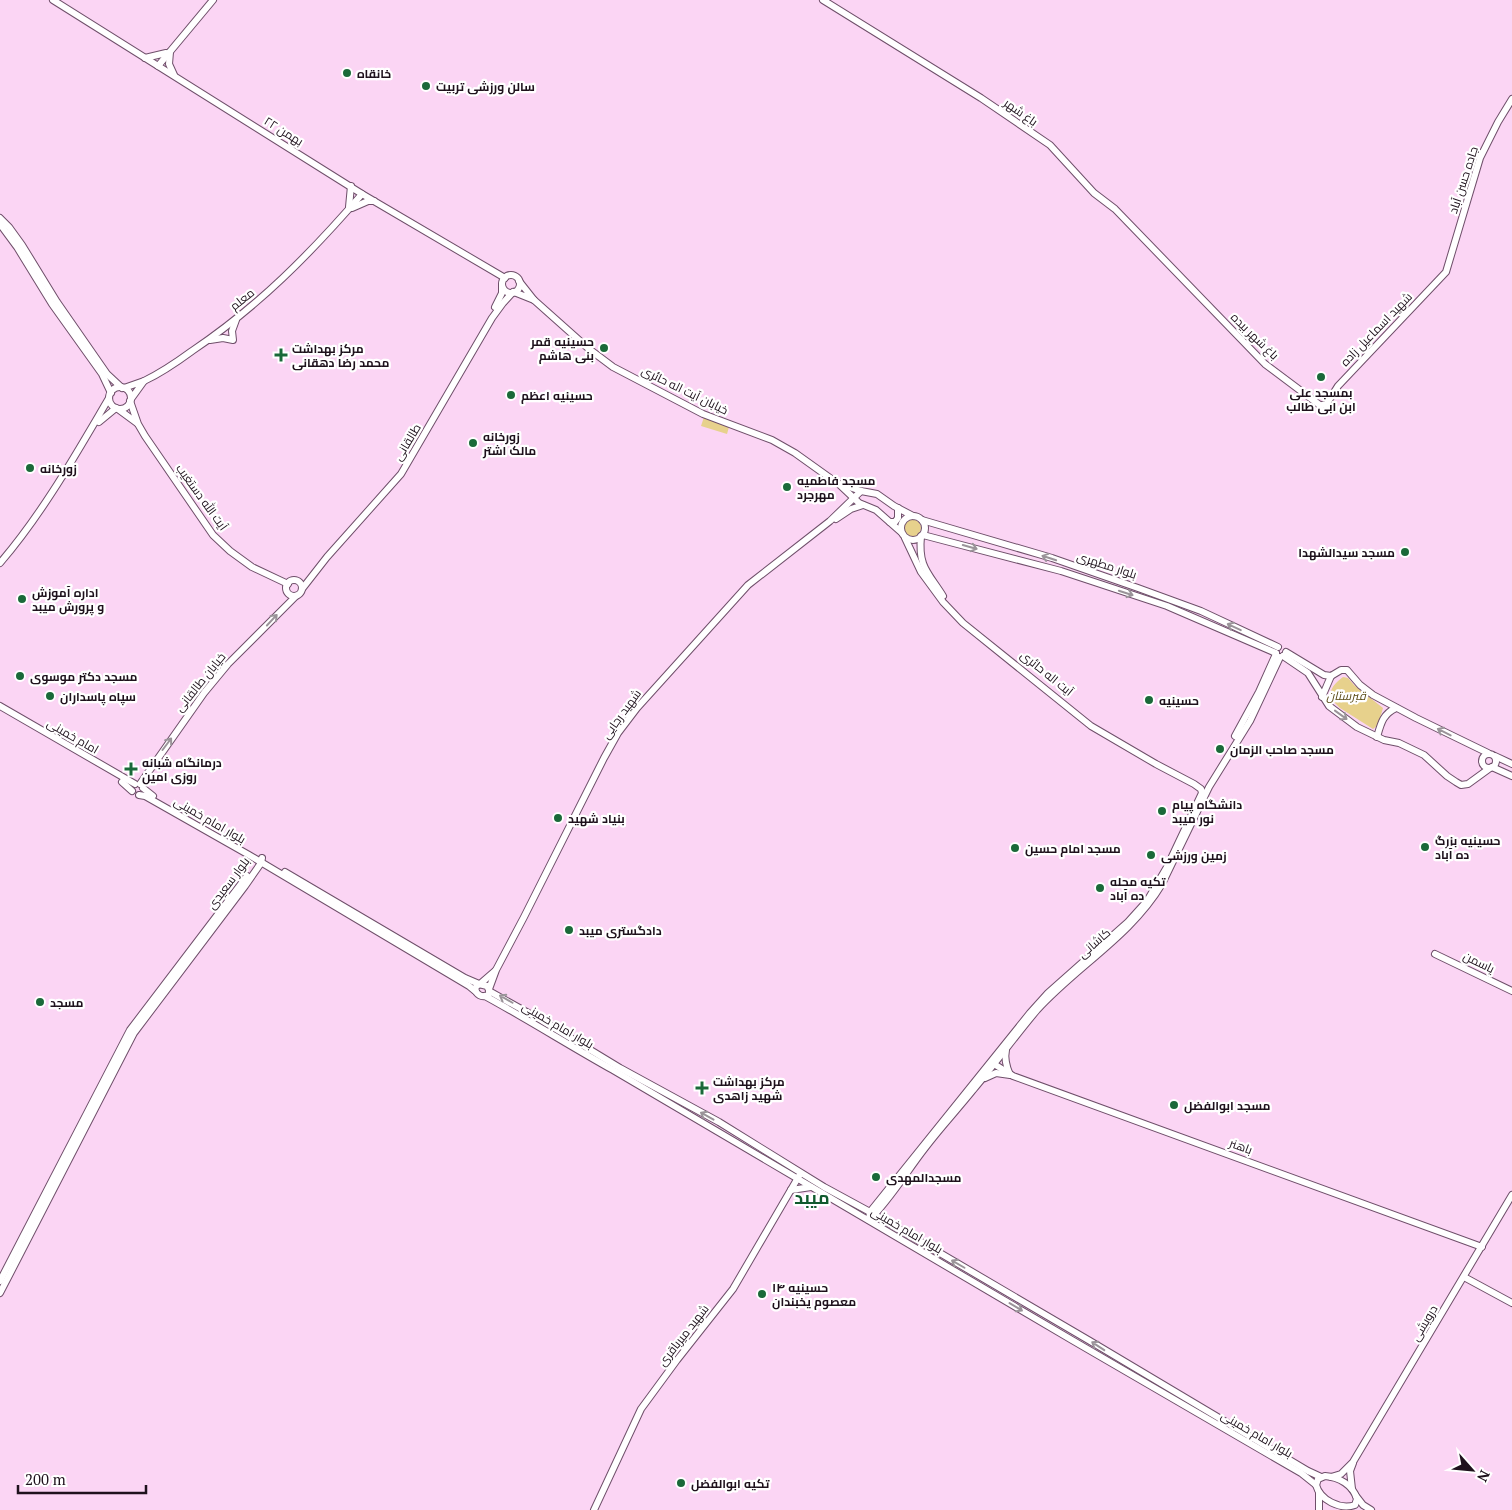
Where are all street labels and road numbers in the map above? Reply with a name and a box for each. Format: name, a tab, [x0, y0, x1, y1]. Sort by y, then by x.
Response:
street label: باغ شهر	[1000, 94, 1041, 130]
street label: ۲۲ بهمن	[262, 113, 306, 149]
street label: جاده حسن آباد	[1445, 145, 1481, 215]
street label: معلم	[227, 285, 258, 314]
street label: شهید اسماعیل زاده	[1337, 289, 1415, 369]
street label: باغ شهر بیده	[1227, 309, 1282, 363]
street label: خیابان آیت اله حائری	[639, 363, 731, 417]
street label: طالقانی	[390, 421, 424, 463]
street label: آیت الله دستغیب	[173, 461, 231, 534]
street label: بلوار مطهری	[1075, 548, 1139, 582]
street label: آیت اله حائری	[1018, 647, 1077, 699]
street label: خیابان طالقانی	[171, 649, 229, 715]
street label: شهید رجایی	[598, 686, 644, 742]
street label: امام خمینی	[44, 715, 102, 758]
street label: بلوار امام خمینی	[171, 793, 249, 847]
street label: بلوار سعیدی	[204, 854, 252, 912]
street label: کاشانی	[1075, 925, 1113, 961]
street label: یاسمن	[1461, 948, 1498, 976]
street label: بلوار امام خمینی	[519, 998, 597, 1052]
street label: باهنر	[1226, 1135, 1255, 1157]
street label: بلوار امام خمینی	[868, 1203, 946, 1257]
street label: شهید میرباقری	[654, 1301, 712, 1369]
street label: درویشی	[1407, 1302, 1441, 1344]
street label: بلوار امام خمینی	[1218, 1407, 1296, 1461]

